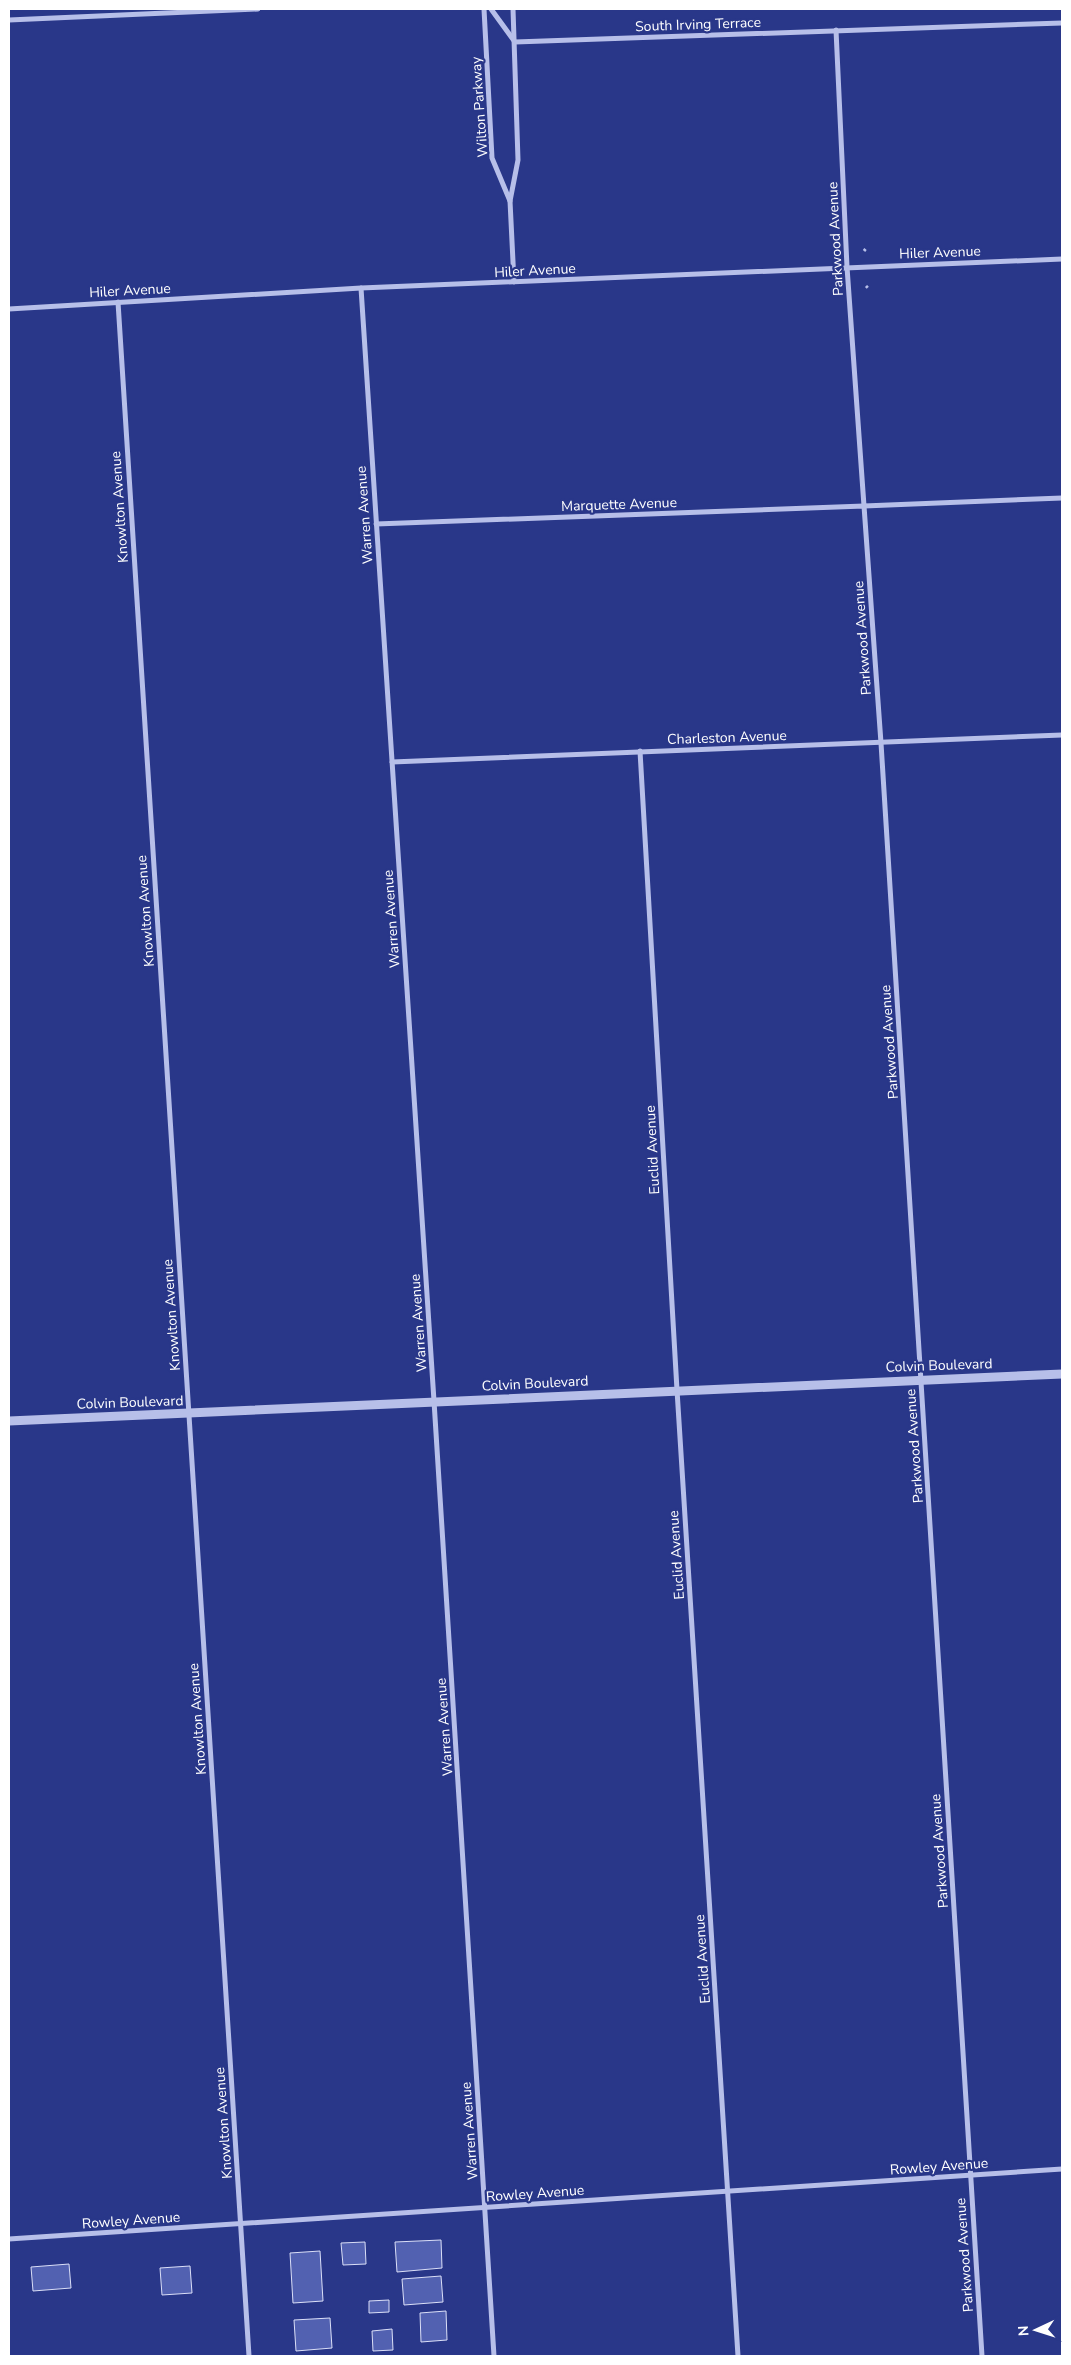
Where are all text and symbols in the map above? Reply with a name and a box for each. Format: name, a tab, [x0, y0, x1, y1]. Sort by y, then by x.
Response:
street label: South Irving Terrace	[635, 13, 761, 36]
street label: Wilton Parkway	[466, 55, 492, 158]
street label: Parkwood Avenue	[823, 181, 848, 297]
street label: Hiler Avenue	[899, 242, 981, 263]
street label: Hiler Avenue	[494, 259, 576, 282]
street label: Hiler Avenue	[89, 279, 171, 302]
street label: Knowlton Avenue	[106, 450, 133, 563]
street label: Warren Avenue	[352, 465, 377, 565]
street label: Marquette Avenue	[561, 493, 677, 516]
street label: Parkwood Avenue	[849, 580, 876, 696]
street label: Charleston Avenue	[667, 726, 787, 749]
street label: Knowlton Avenue	[132, 854, 159, 967]
street label: Warren Avenue	[379, 869, 404, 969]
street label: Parkwood Avenue	[876, 984, 903, 1100]
street label: Euclid Avenue	[641, 1105, 664, 1195]
street label: Knowlton Avenue	[158, 1258, 185, 1371]
street label: Warren Avenue	[406, 1273, 431, 1373]
street label: Colvin Boulevard	[885, 1354, 993, 1377]
street label: Colvin Boulevard	[481, 1371, 589, 1396]
street label: Parkwood Avenue	[901, 1388, 928, 1504]
street label: Colvin Boulevard	[76, 1391, 184, 1414]
street label: Euclid Avenue	[664, 1510, 689, 1600]
street label: Knowlton Avenue	[184, 1662, 211, 1775]
street label: Warren Avenue	[432, 1677, 457, 1777]
street label: Parkwood Avenue	[926, 1793, 953, 1909]
street label: Euclid Avenue	[690, 1914, 715, 2004]
street label: Knowlton Avenue	[210, 2066, 237, 2179]
street label: Warren Avenue	[457, 2081, 482, 2181]
street label: Rowley Avenue	[889, 2154, 989, 2179]
street label: Rowley Avenue	[485, 2181, 585, 2206]
street label: Parkwood Avenue	[951, 2197, 978, 2313]
street label: Rowley Avenue	[81, 2208, 181, 2233]
north arrow	[1011, 2305, 1061, 2355]
text: N	[1014, 2325, 1033, 2337]

